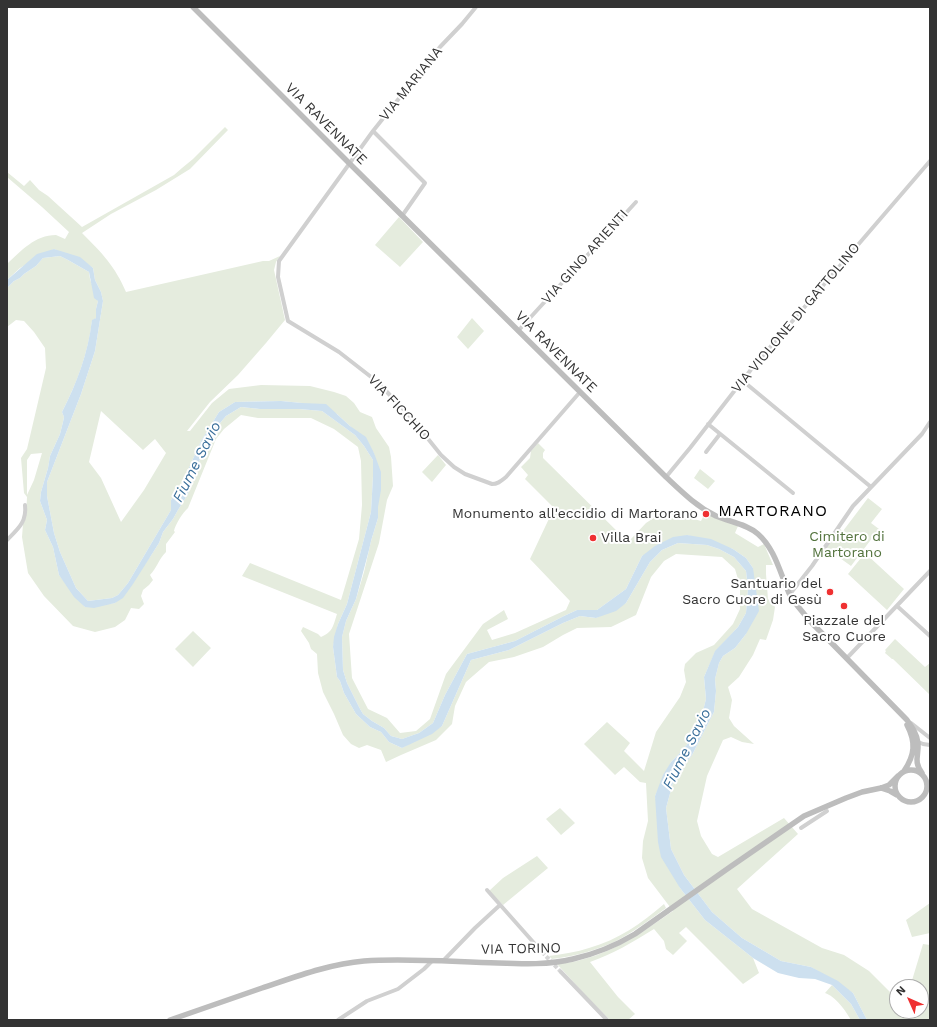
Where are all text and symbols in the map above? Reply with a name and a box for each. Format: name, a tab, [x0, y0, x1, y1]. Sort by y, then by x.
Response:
street label: VIA MARIANA	[376, 43, 446, 125]
street label: VIA RAVENNATE	[282, 80, 370, 168]
street label: VIA GINO ARIENTI	[538, 206, 632, 308]
street label: VIA VIOLONE DI GATTOLINO	[728, 239, 864, 397]
street label: VIA RAVENNATE	[512, 308, 600, 396]
street label: VIA FICCHIO	[364, 372, 434, 444]
water label: Fiume Savio	[169, 419, 225, 505]
district label: MARTORANO	[718, 501, 828, 521]
place label: Monumento all'eccidio di Martorano	[452, 506, 698, 522]
marker: Monumento all'eccidio di Martorano	[701, 509, 711, 519]
park label: Cimitero di Martorano	[809, 529, 885, 562]
place label: Villa Brai	[601, 530, 661, 546]
marker: Villa Brai	[588, 533, 598, 543]
place label: Santuario del Sacro Cuore di Gesù	[682, 576, 822, 608]
marker: Santuario del Sacro Cuore di Gesù	[825, 587, 835, 597]
marker: Piazzale del Sacro Cuore	[839, 601, 849, 611]
place label: Piazzale del Sacro Cuore	[802, 613, 886, 646]
water label: Fiume Savio	[659, 706, 715, 792]
street label: VIA TORINO	[481, 940, 561, 958]
north arrow	[889, 979, 929, 1019]
text: N	[893, 983, 908, 998]

